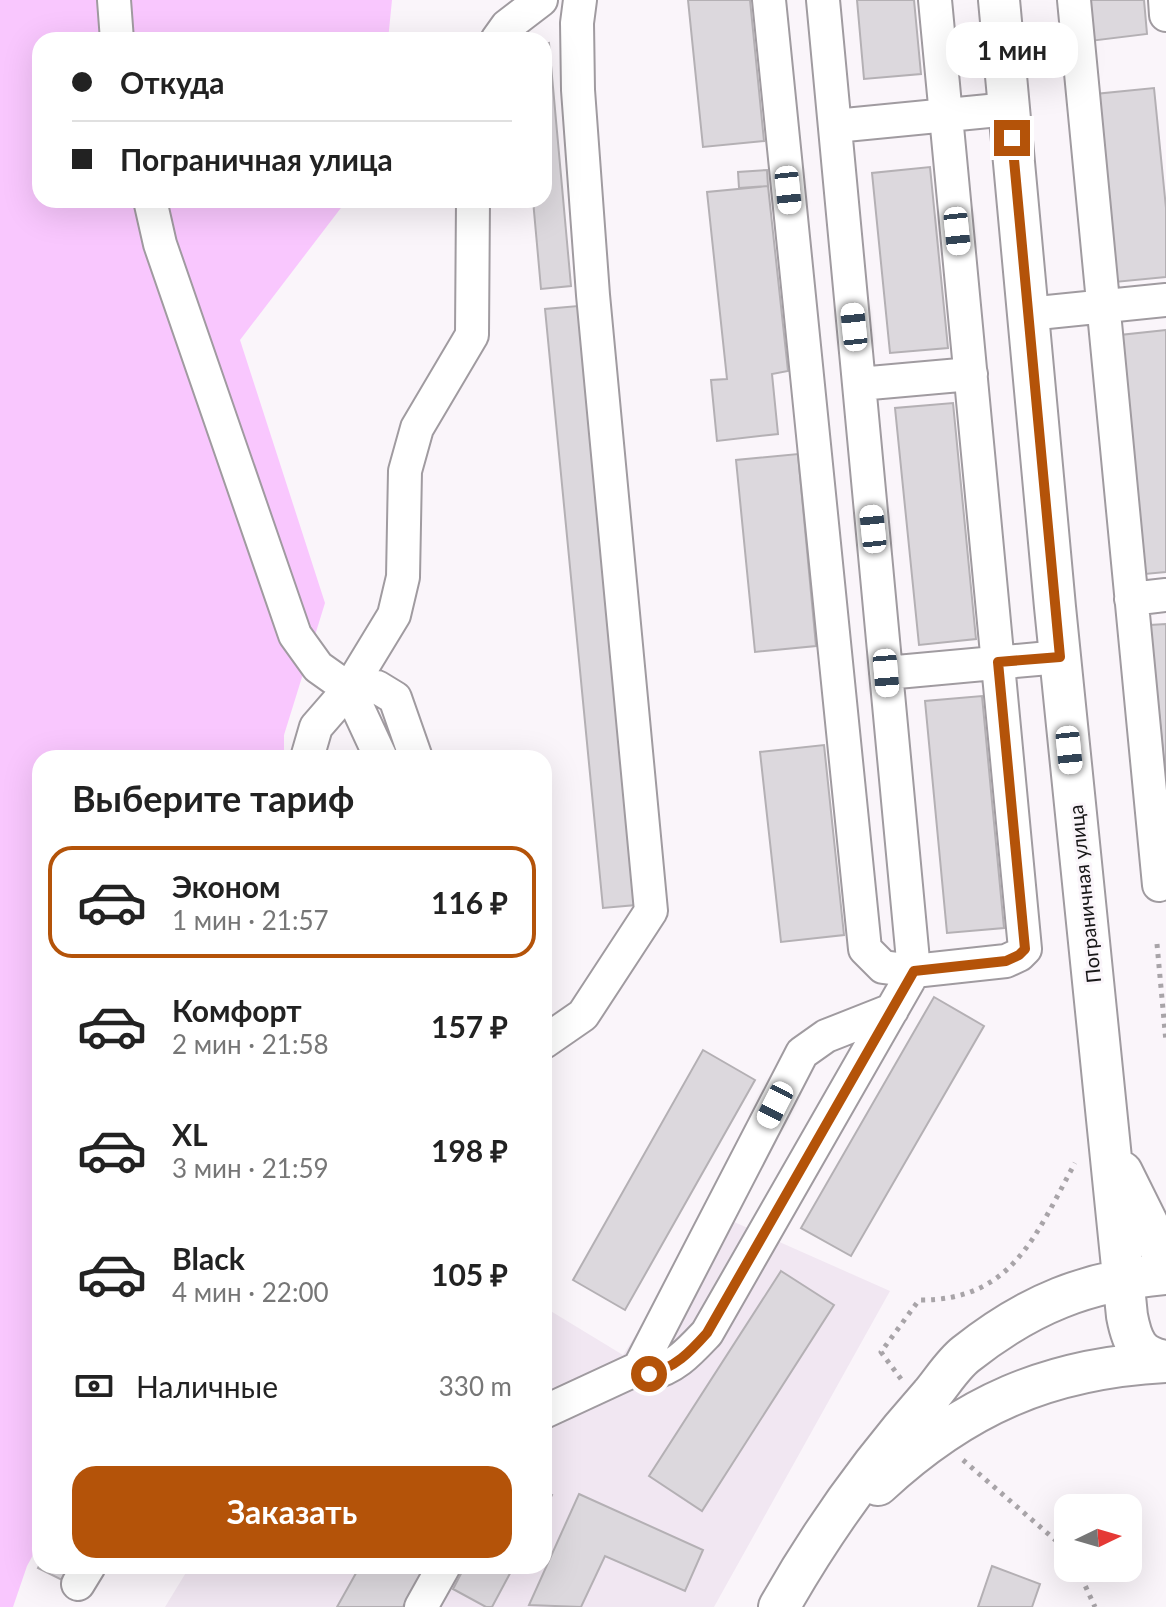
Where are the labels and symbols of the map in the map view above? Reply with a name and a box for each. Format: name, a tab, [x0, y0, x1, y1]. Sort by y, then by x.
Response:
callout: 1 мин	[946, 22, 1078, 78]
route end	[994, 120, 1030, 156]
car	[774, 165, 802, 215]
car	[943, 206, 971, 256]
car	[840, 302, 868, 352]
car	[859, 504, 887, 554]
car	[872, 648, 900, 698]
car	[1055, 725, 1083, 775]
street label: Пограничная улица	[1063, 804, 1105, 984]
car	[753, 1078, 797, 1132]
route start	[631, 1356, 667, 1392]
north arrow	[1054, 1494, 1142, 1582]

